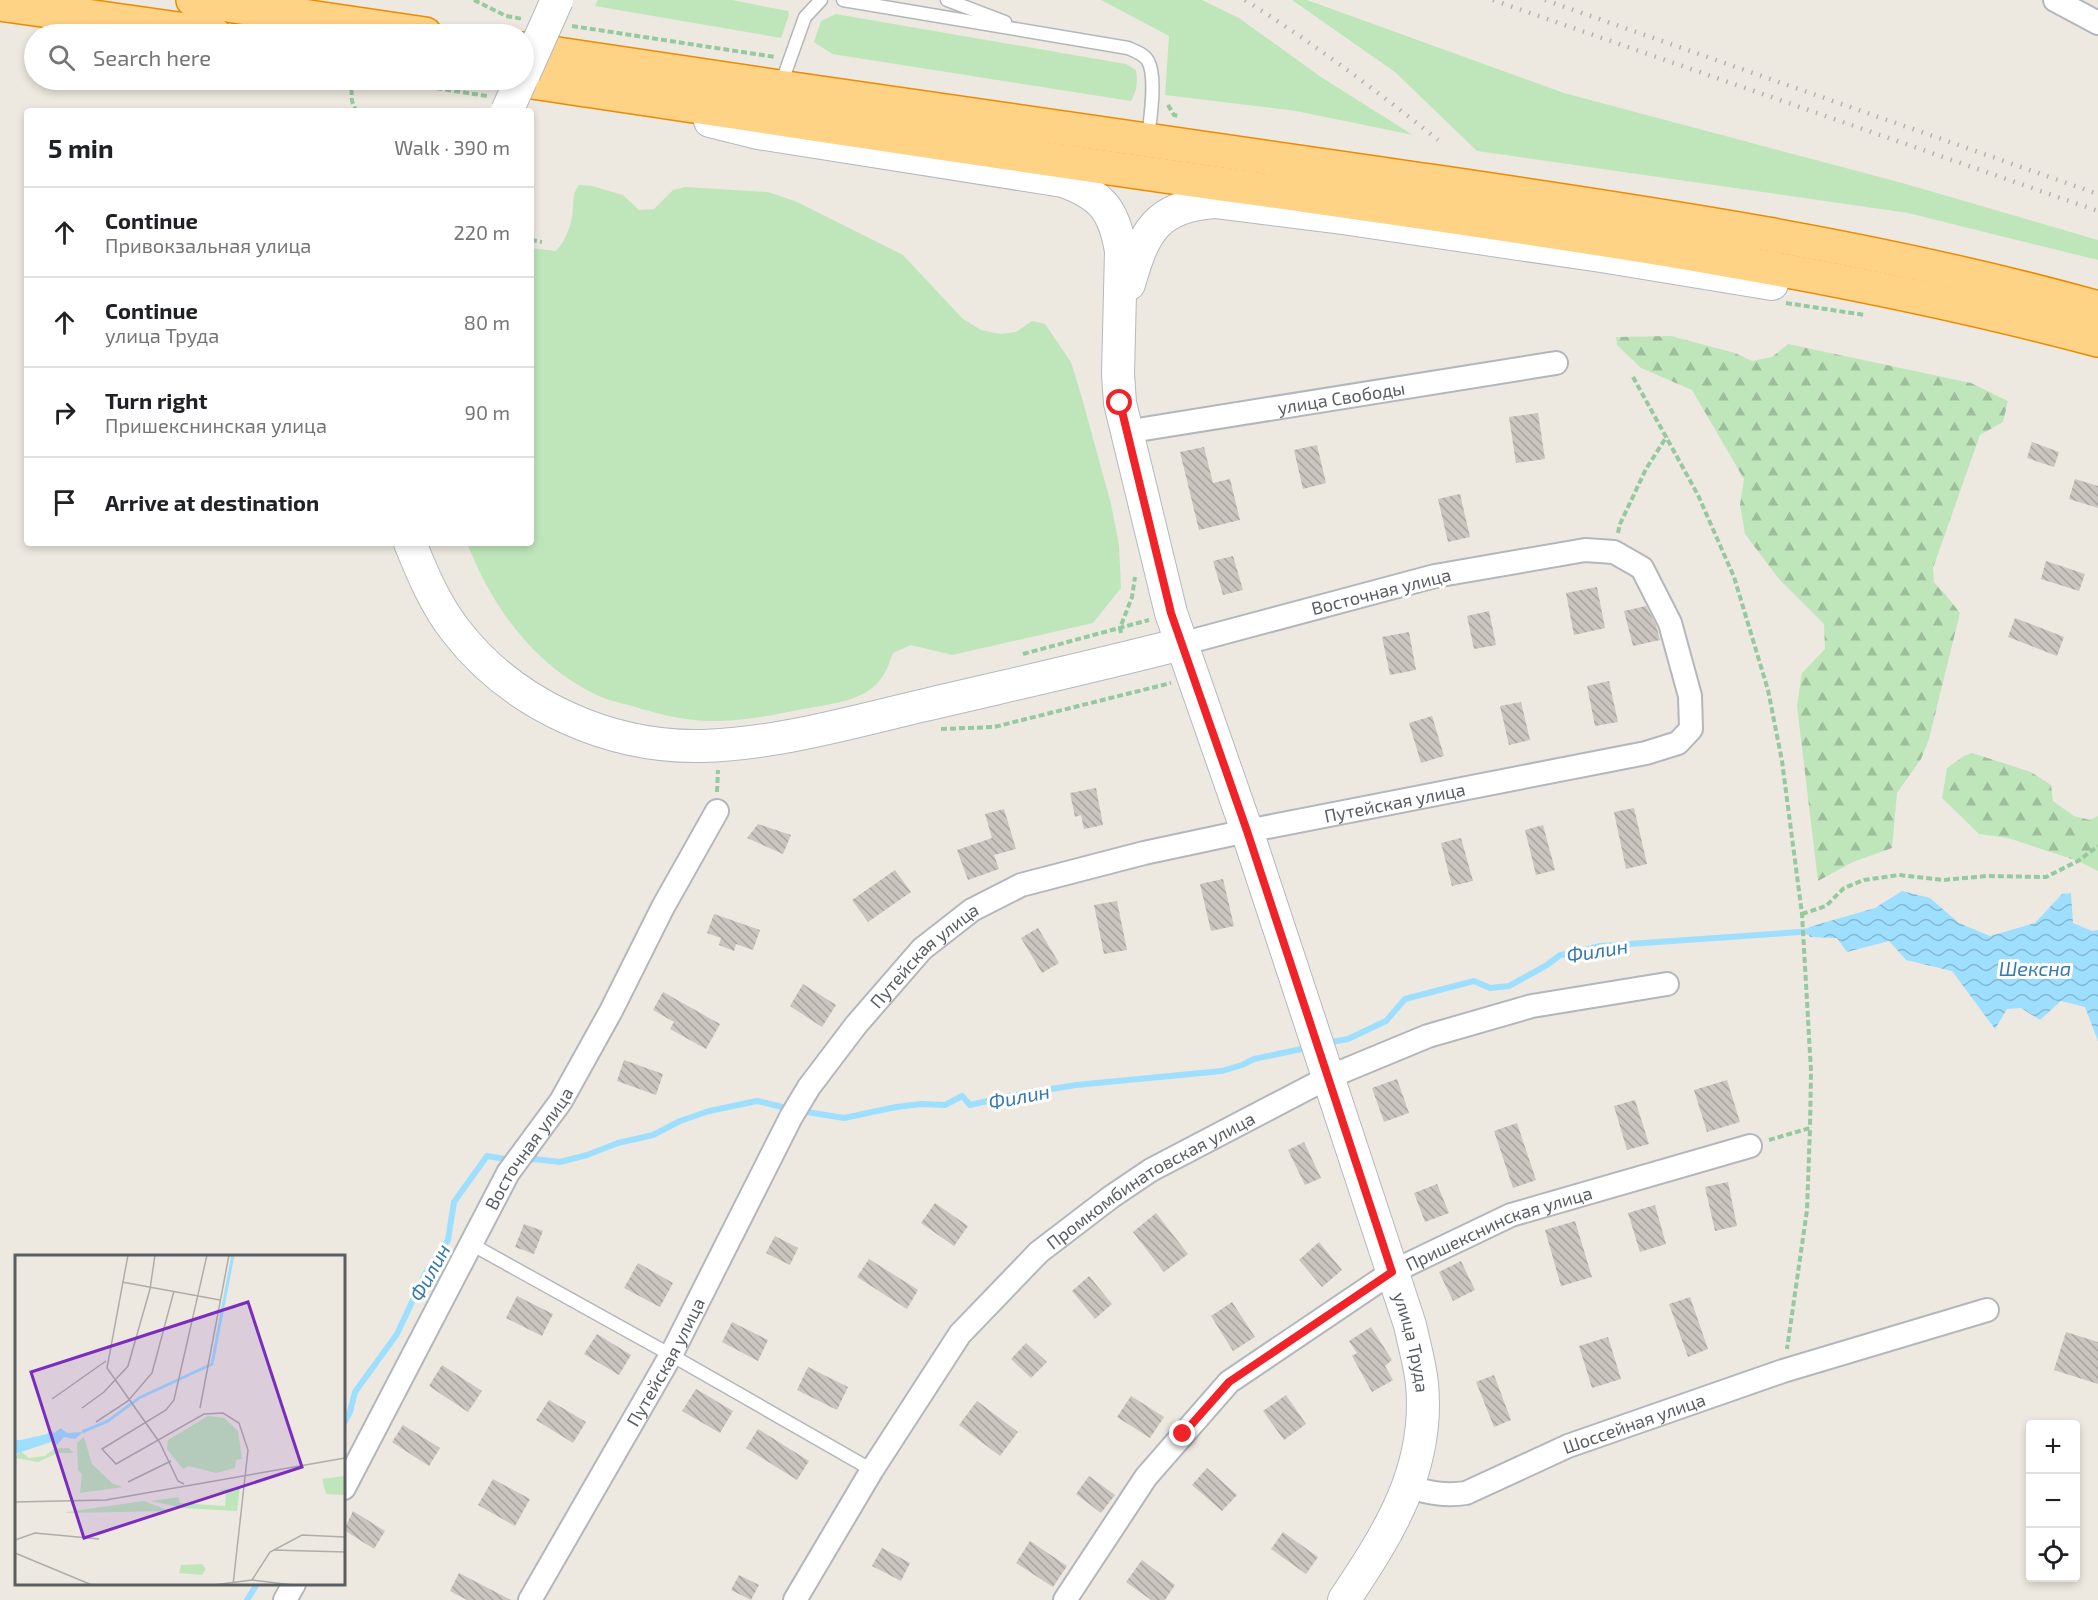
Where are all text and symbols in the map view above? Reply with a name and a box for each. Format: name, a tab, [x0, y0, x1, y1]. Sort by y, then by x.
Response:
search box	[24, 24, 534, 90]
icon: search	[45, 41, 78, 74]
text: Search here	[93, 44, 211, 70]
text: 5 min	[48, 132, 114, 163]
text: Walk · 390 m	[394, 135, 510, 159]
text: Continue	[105, 207, 198, 233]
icon: ahead	[48, 216, 81, 249]
text: 220 m	[453, 220, 510, 244]
text: Привокзальная улица	[105, 233, 311, 257]
text: Continue	[105, 297, 198, 323]
icon: ahead	[48, 306, 81, 339]
text: 80 m	[464, 310, 510, 334]
text: улица Труда	[105, 323, 219, 347]
street label: улица Свободы	[1276, 376, 1407, 418]
text: Turn right	[105, 387, 207, 413]
route start	[1106, 389, 1132, 415]
icon: right	[48, 396, 81, 429]
text: 90 m	[465, 400, 510, 424]
text: Пришекснинская улица	[105, 413, 327, 437]
icon: arrive	[48, 486, 81, 519]
text: Arrive at destination	[105, 489, 319, 515]
street label: Восточная улица	[1309, 563, 1453, 619]
street label: Путейская улица	[1322, 778, 1467, 827]
street label: Путейская улица	[865, 898, 982, 1012]
water label: Филин	[1565, 933, 1629, 967]
water label: Шексна	[1999, 956, 2071, 980]
water label: Филин	[986, 1078, 1052, 1114]
street label: Восточная улица	[480, 1083, 577, 1213]
street label: Промкомбинатовская улица	[1042, 1107, 1258, 1254]
street label: Пришекснинская улица	[1402, 1181, 1595, 1275]
water label: Филин	[403, 1239, 455, 1305]
inset map	[15, 1255, 345, 1585]
street label: улица Труда	[1389, 1289, 1434, 1393]
street label: Путейская улица	[621, 1294, 709, 1430]
street label: Шоссейная улица	[1560, 1388, 1708, 1458]
route end	[1169, 1420, 1195, 1446]
map controls	[2026, 1420, 2080, 1582]
button: +	[2026, 1420, 2080, 1474]
button: −	[2026, 1474, 2080, 1528]
button: locate	[2026, 1528, 2080, 1582]

